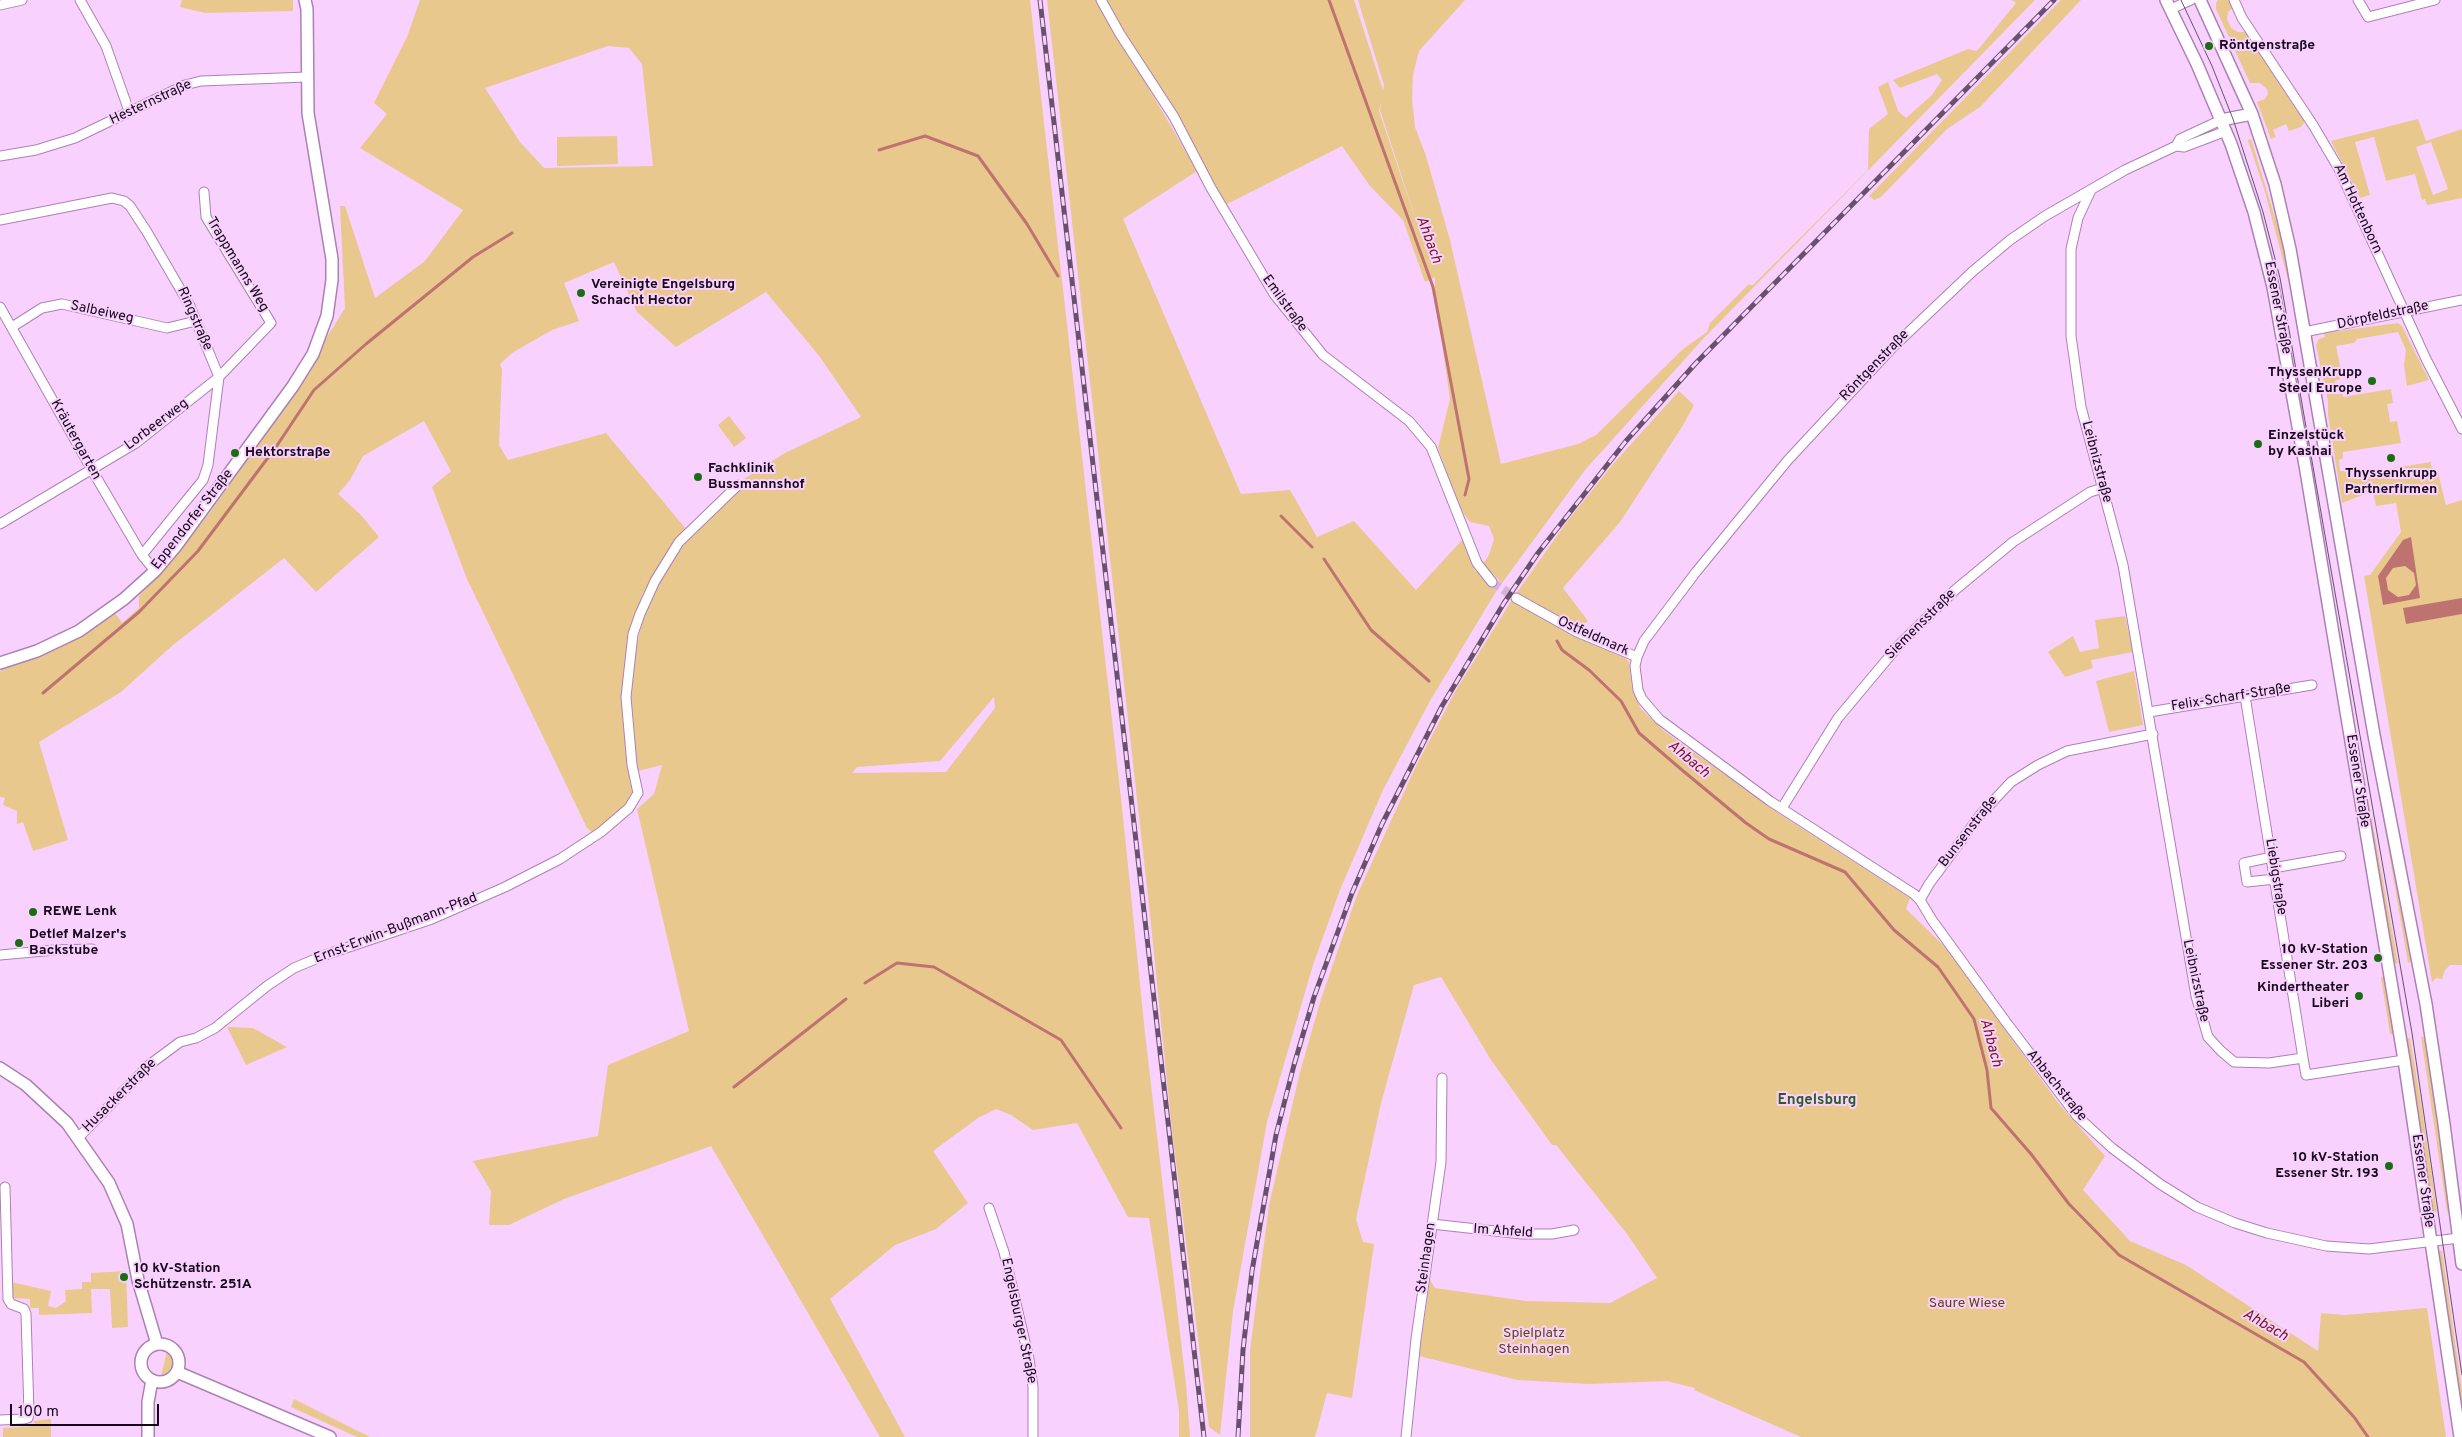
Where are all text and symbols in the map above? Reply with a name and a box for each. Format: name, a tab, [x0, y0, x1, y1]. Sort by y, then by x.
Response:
place label: Röntgenstraße	[2219, 38, 2315, 54]
marker: Röntgenstraße	[2203, 40, 2215, 52]
street label: Hesternstraße	[107, 77, 195, 129]
street label: Am Hottenborn	[2329, 161, 2385, 257]
street label: Trappmanns Weg	[202, 214, 272, 316]
water label: Ahbach	[1411, 214, 1445, 266]
street label: Essener Straße	[2260, 260, 2294, 356]
street label: Emilstraße	[1258, 272, 1310, 336]
place label: Vereinigte Engelsburg Schacht Hector	[591, 277, 735, 310]
street label: Ringstraße	[173, 285, 215, 353]
marker: Vereinigte Engelsburg Schacht Hector	[575, 287, 587, 299]
street label: Salbeiweg	[69, 298, 135, 328]
street label: Dörpfeldstraße	[2336, 298, 2430, 334]
street label: Röntgenstraße	[1837, 327, 1913, 405]
place label: ThyssenKrupp Steel Europe	[2268, 365, 2362, 398]
marker: ThyssenKrupp Steel Europe	[2366, 375, 2378, 387]
street label: Lorbeerweg	[122, 396, 192, 454]
street label: Kräutergarten	[46, 397, 104, 483]
street label: Leibnizstraße	[2077, 419, 2115, 505]
place label: Einzelstück by Kashai	[2268, 428, 2344, 461]
marker: Einzelstück by Kashai	[2252, 438, 2264, 450]
place label: Hektorstraße	[245, 445, 330, 461]
marker: Hektorstraße	[229, 447, 241, 459]
marker: Thyssenkrupp Partnerfirmen	[2385, 452, 2397, 464]
place label: Fachklinik Bussmannshof	[708, 461, 805, 494]
street label: Eppendorfer Straße	[149, 466, 237, 574]
place label: Thyssenkrupp Partnerfirmen	[2345, 466, 2437, 498]
marker: Fachklinik Bussmannshof	[692, 471, 704, 483]
street label: Siemensstraße	[1882, 586, 1960, 664]
street label: Ostfeldmark	[1554, 614, 1632, 660]
street label: Felix-Scharf-Straße	[2170, 680, 2292, 716]
street label: Essener Straße	[2341, 733, 2373, 829]
water label: Ahbach	[1663, 737, 1713, 783]
street label: Bunsenstraße	[1936, 793, 2002, 871]
street label: Liebigstraße	[2261, 838, 2289, 916]
street label: Ernst-Erwin-Bußmann-Pfad	[312, 890, 480, 968]
place label: REWE Lenk	[43, 904, 117, 920]
marker: REWE Lenk	[27, 906, 39, 918]
place label: Detlef Malzer's Backstube	[29, 927, 127, 960]
marker: Detlef Malzer's Backstube	[13, 937, 25, 949]
street label: Leibnizstraße	[2178, 938, 2212, 1024]
place label: 10 kV-Station Essener Str. 203	[2261, 942, 2368, 974]
marker: 10 kV-Station Essener Str. 203	[2372, 952, 2384, 964]
place label: Kindertheater Liberi	[2257, 980, 2349, 1012]
marker: Kindertheater Liberi	[2353, 990, 2365, 1002]
water label: Ahbach	[1975, 1017, 2005, 1069]
street label: Ahbachstraße	[2022, 1047, 2090, 1125]
street label: Husackerstraße	[80, 1056, 160, 1136]
district label: Engelsburg	[1778, 1092, 1856, 1110]
street label: Essener Straße	[2407, 1133, 2437, 1229]
place label: 10 kV-Station Essener Str. 193	[2275, 1150, 2379, 1182]
marker: 10 kV-Station Essener Str. 193	[2383, 1160, 2395, 1172]
street label: Steinhagen	[1414, 1222, 1440, 1294]
street label: Im Ahfeld	[1473, 1222, 1533, 1242]
street label: Engelsburger Straße	[996, 1257, 1040, 1385]
place label: 10 kV-Station Schützenstr. 251A	[134, 1261, 252, 1294]
marker: 10 kV-Station Schützenstr. 251A	[118, 1271, 130, 1283]
park label: Saure Wiese	[1929, 1296, 2005, 1312]
water label: Ahbach	[2239, 1306, 2291, 1346]
park label: Spielplatz Steinhagen	[1498, 1326, 1570, 1358]
scale bar	[12, 1394, 161, 1426]
text: 100 m	[18, 1403, 59, 1422]

